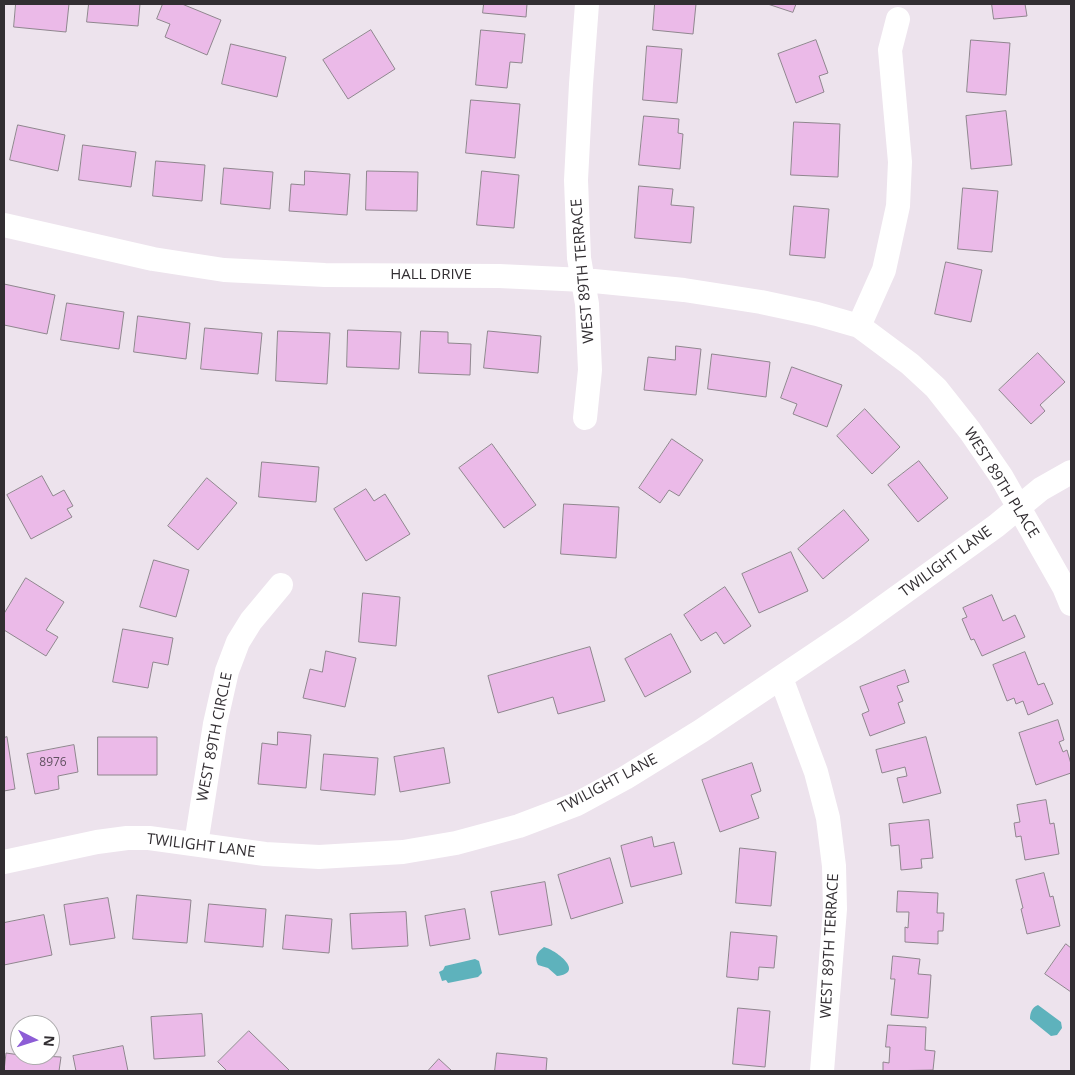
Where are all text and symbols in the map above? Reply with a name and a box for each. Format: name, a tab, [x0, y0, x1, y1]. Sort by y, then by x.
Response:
street label: WEST 89TH TERRACE	[568, 198, 598, 344]
street label: HALL DRIVE	[390, 266, 472, 284]
street label: WEST 89TH PLACE	[960, 424, 1042, 542]
street label: TWILIGHT LANE	[896, 523, 996, 601]
street label: WEST 89TH CIRCLE	[194, 671, 236, 803]
street label: TWILIGHT LANE	[555, 750, 661, 818]
house number: 8976	[39, 756, 67, 770]
street label: TWILIGHT LANE	[146, 830, 256, 862]
street label: WEST 89TH TERRACE	[817, 873, 843, 1019]
north arrow	[10, 1015, 60, 1065]
text: N	[39, 1035, 59, 1048]

